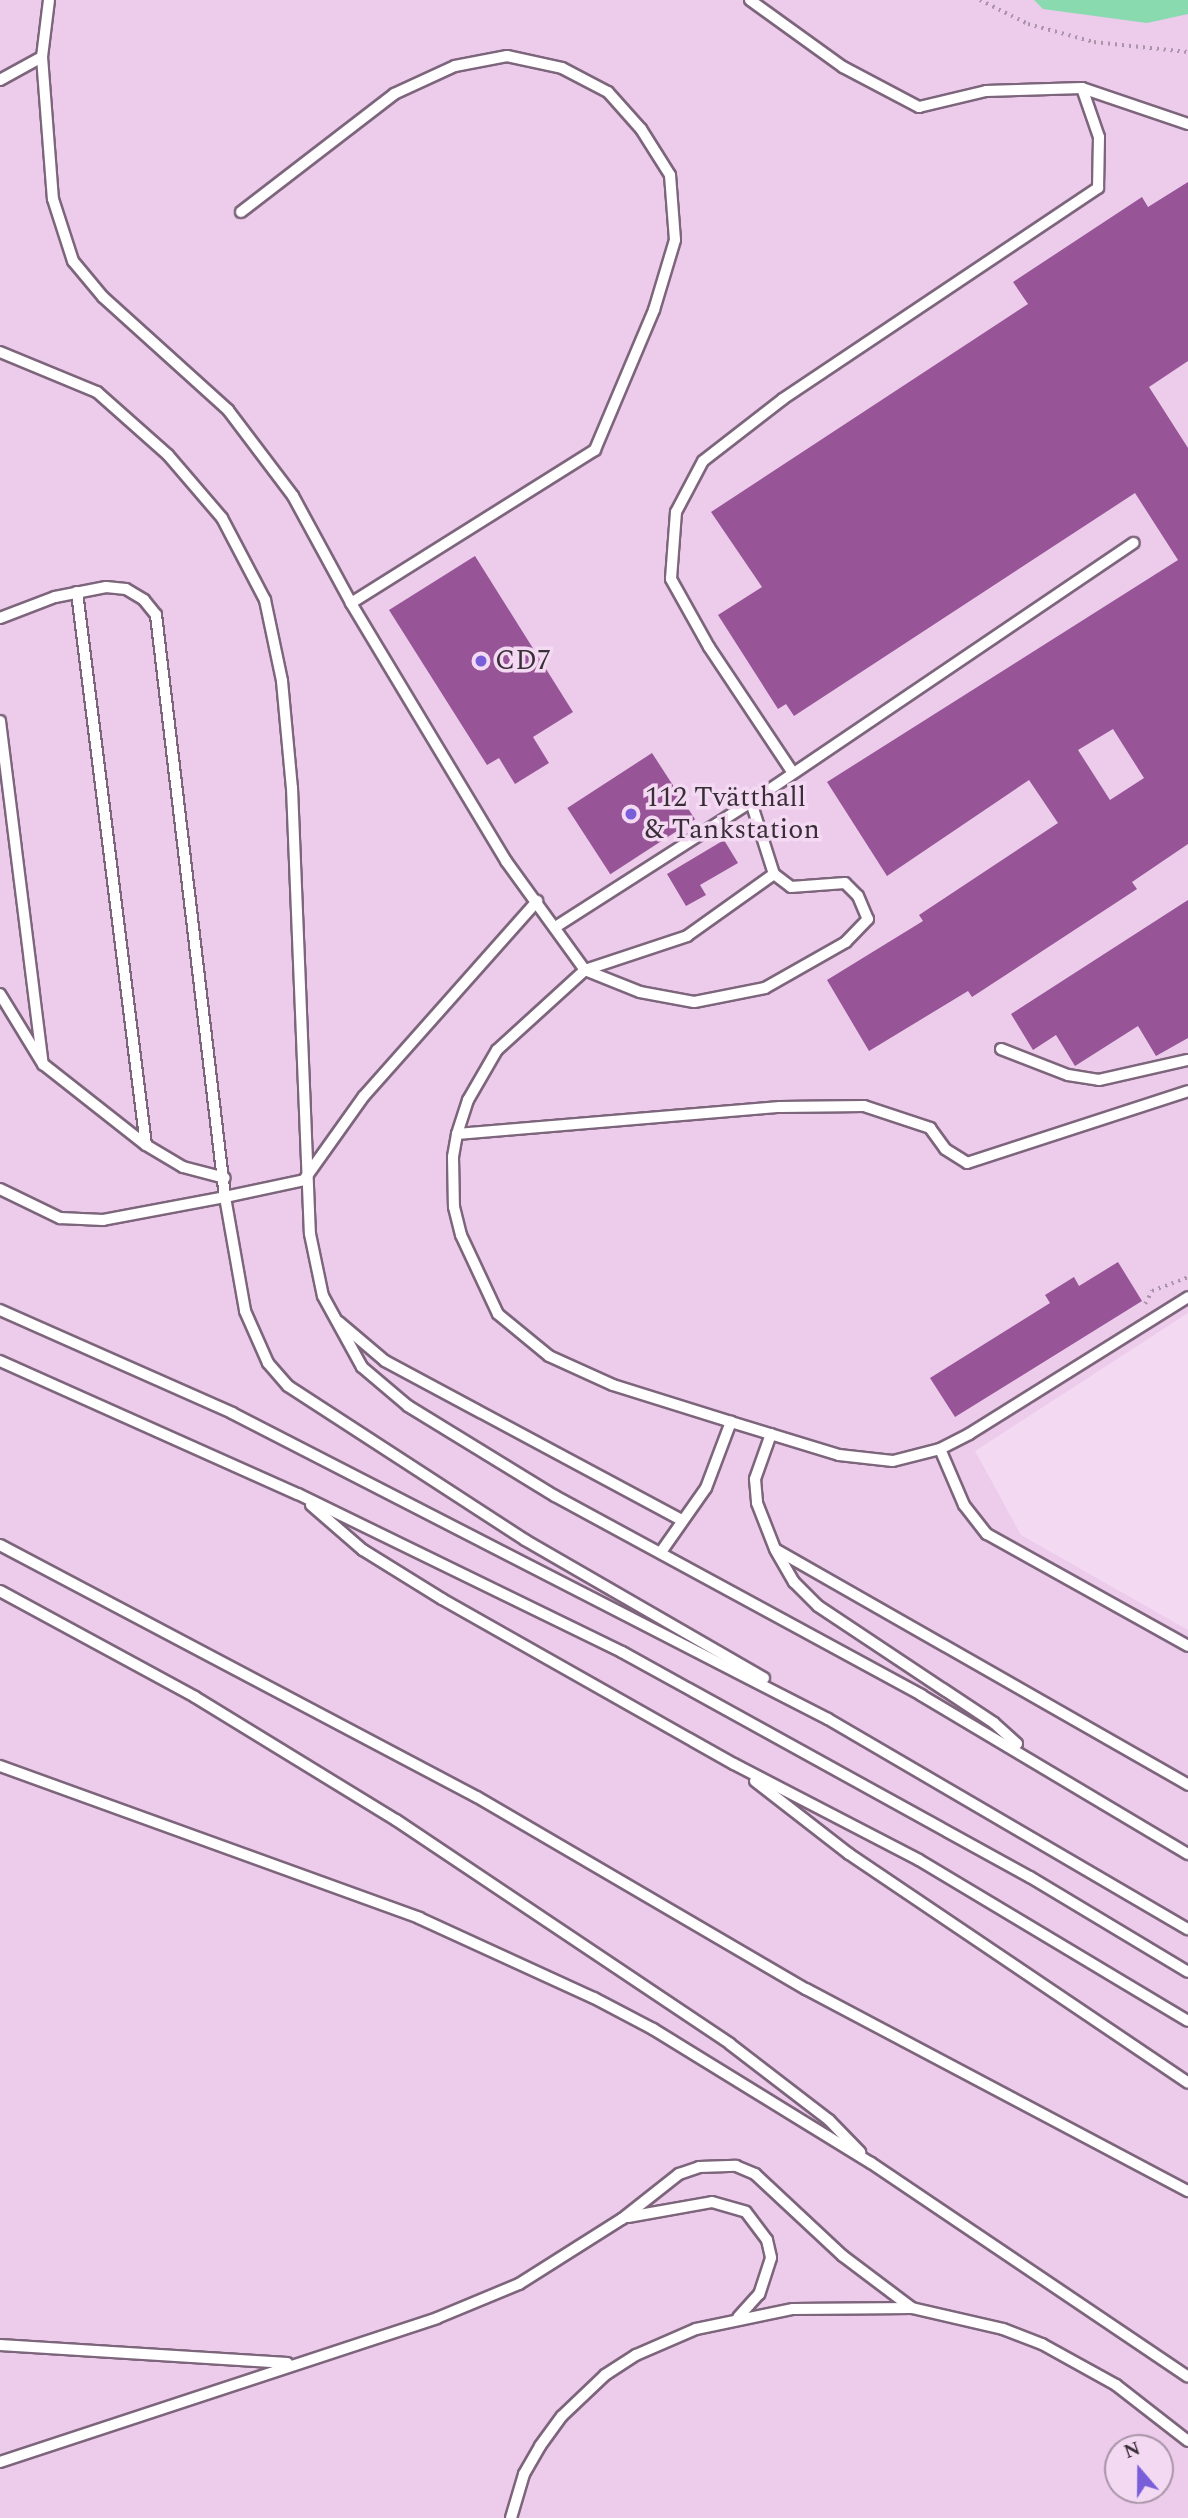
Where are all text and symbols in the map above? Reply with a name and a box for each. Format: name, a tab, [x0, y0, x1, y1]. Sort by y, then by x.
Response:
place label: CD7	[495, 644, 551, 678]
marker: CD7	[473, 653, 489, 669]
place label: 112 Tvätthall & Tankstation	[645, 781, 820, 847]
marker: 112 Tvätthall & Tankstation	[623, 806, 639, 822]
north arrow	[1104, 2434, 1174, 2504]
text: N	[1120, 2434, 1145, 2467]

